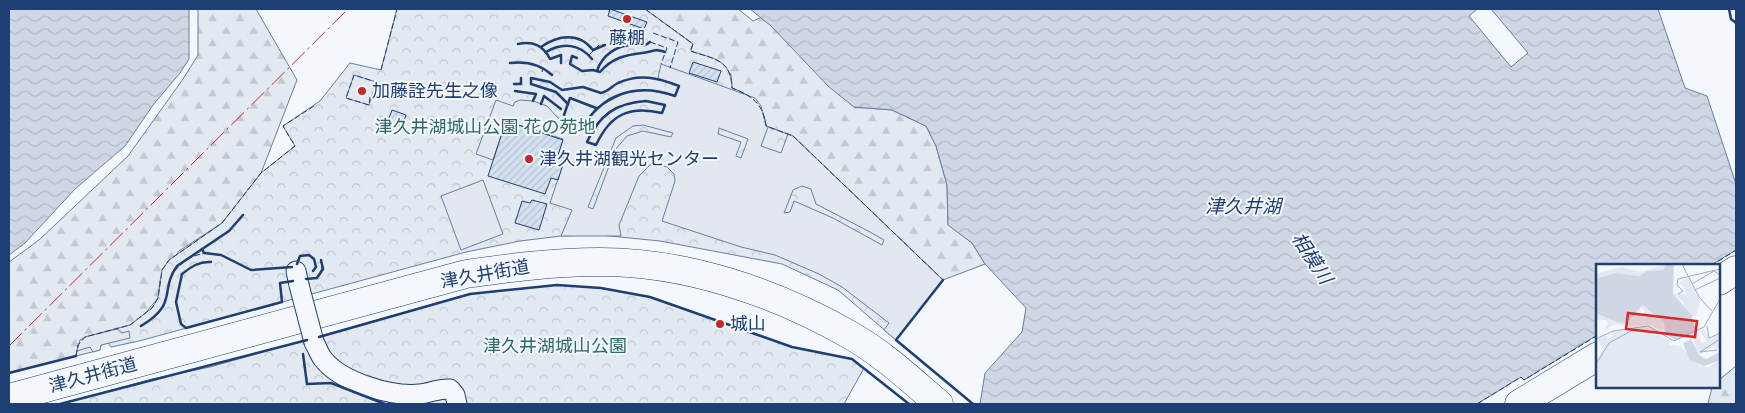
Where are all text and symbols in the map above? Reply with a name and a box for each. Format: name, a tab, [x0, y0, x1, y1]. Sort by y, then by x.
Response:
marker: 藤棚	[621, 13, 633, 25]
place label: 藤棚	[609, 28, 645, 48]
place label: 加藤詮先生之像	[372, 81, 498, 101]
marker: 加藤詮先生之像	[356, 85, 368, 97]
park label: 津久井湖城山公園 花の苑地	[375, 117, 596, 137]
place label: 津久井湖観光センター	[539, 149, 719, 169]
marker: 津久井湖観光センター	[523, 153, 535, 165]
water label: 津久井湖	[1205, 196, 1284, 217]
water label: 相模川	[1288, 228, 1337, 289]
street label: 津久井街道	[439, 256, 531, 292]
inset map	[1596, 264, 1720, 388]
place label: 城山	[730, 314, 766, 334]
marker: 城山	[714, 318, 726, 330]
park label: 津久井湖城山公園	[483, 336, 627, 356]
street label: 津久井街道	[47, 354, 139, 396]

